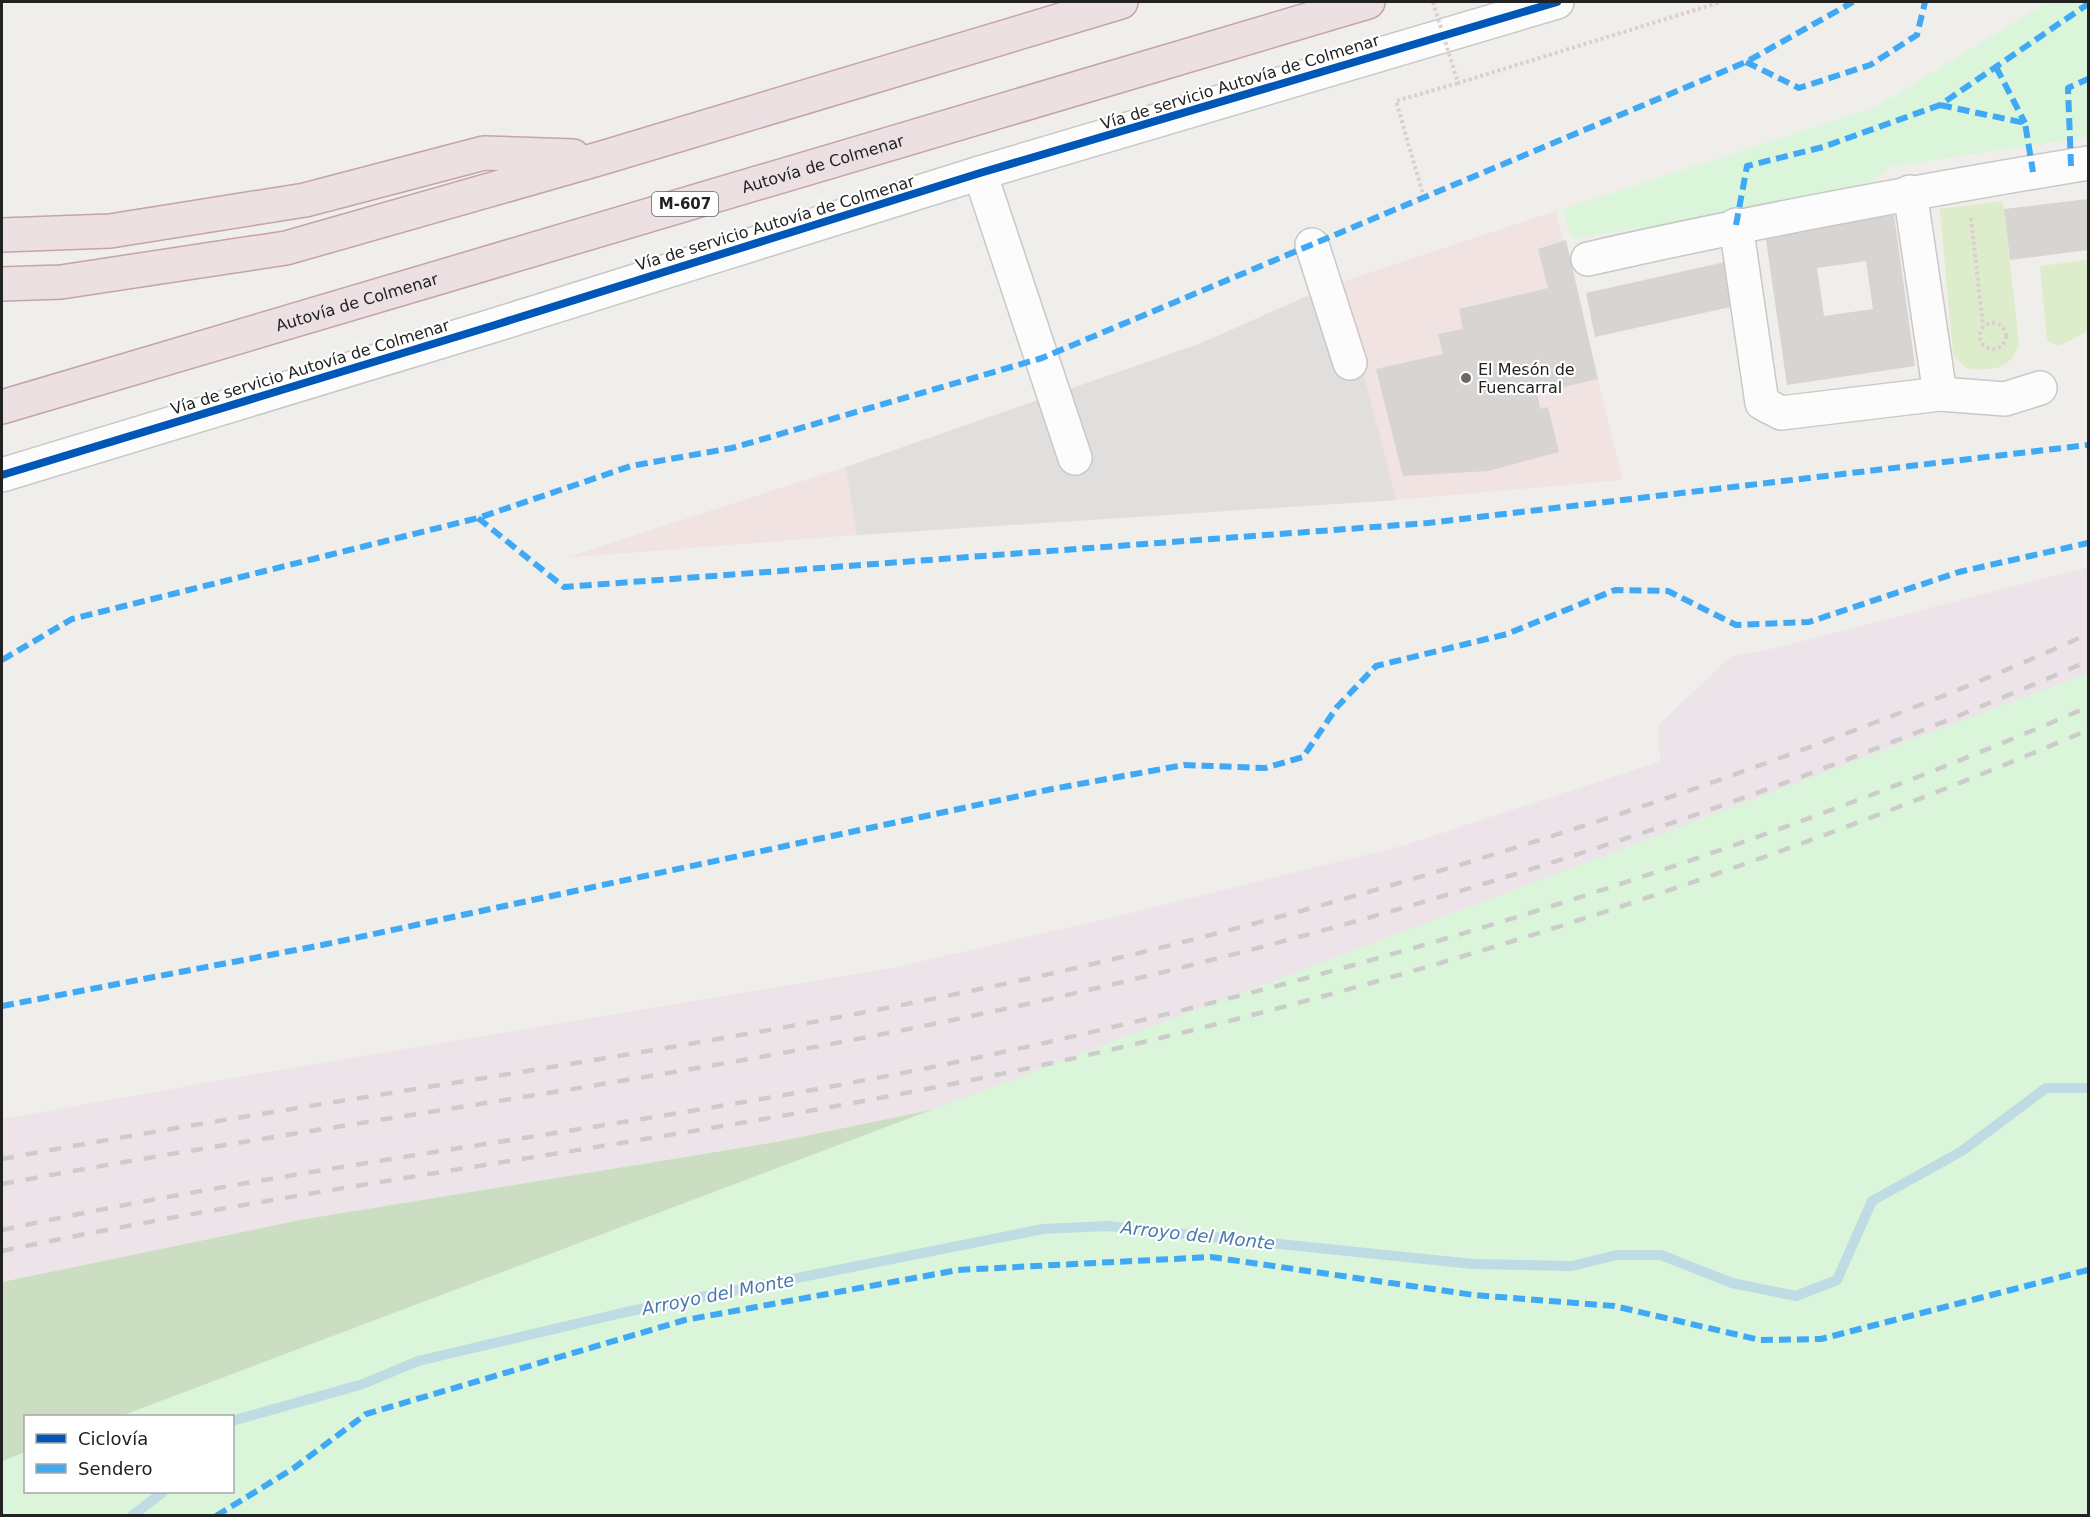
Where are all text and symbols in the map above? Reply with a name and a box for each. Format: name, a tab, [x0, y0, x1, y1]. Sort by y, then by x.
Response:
street label: Vía de servicio Autovía de Colmenar	[1098, 30, 1382, 134]
street label: Autovía de Colmenar	[739, 131, 907, 197]
street label: Vía de servicio Autovía de Colmenar	[633, 171, 917, 275]
road number: M-607	[652, 192, 718, 216]
street label: Autovía de Colmenar	[273, 269, 441, 335]
street label: Vía de servicio Autovía de Colmenar	[168, 315, 452, 419]
place label: El Mesón de Fuencarral	[1478, 360, 1575, 397]
marker: El Mesón de Fuencarral	[1459, 371, 1473, 385]
water label: Arroyo del Monte	[1119, 1216, 1276, 1254]
water label: Arroyo del Monte	[639, 1269, 796, 1319]
legend	[24, 1415, 234, 1493]
text: Ciclovía	[78, 1428, 148, 1449]
text: Sendero	[78, 1458, 152, 1479]

